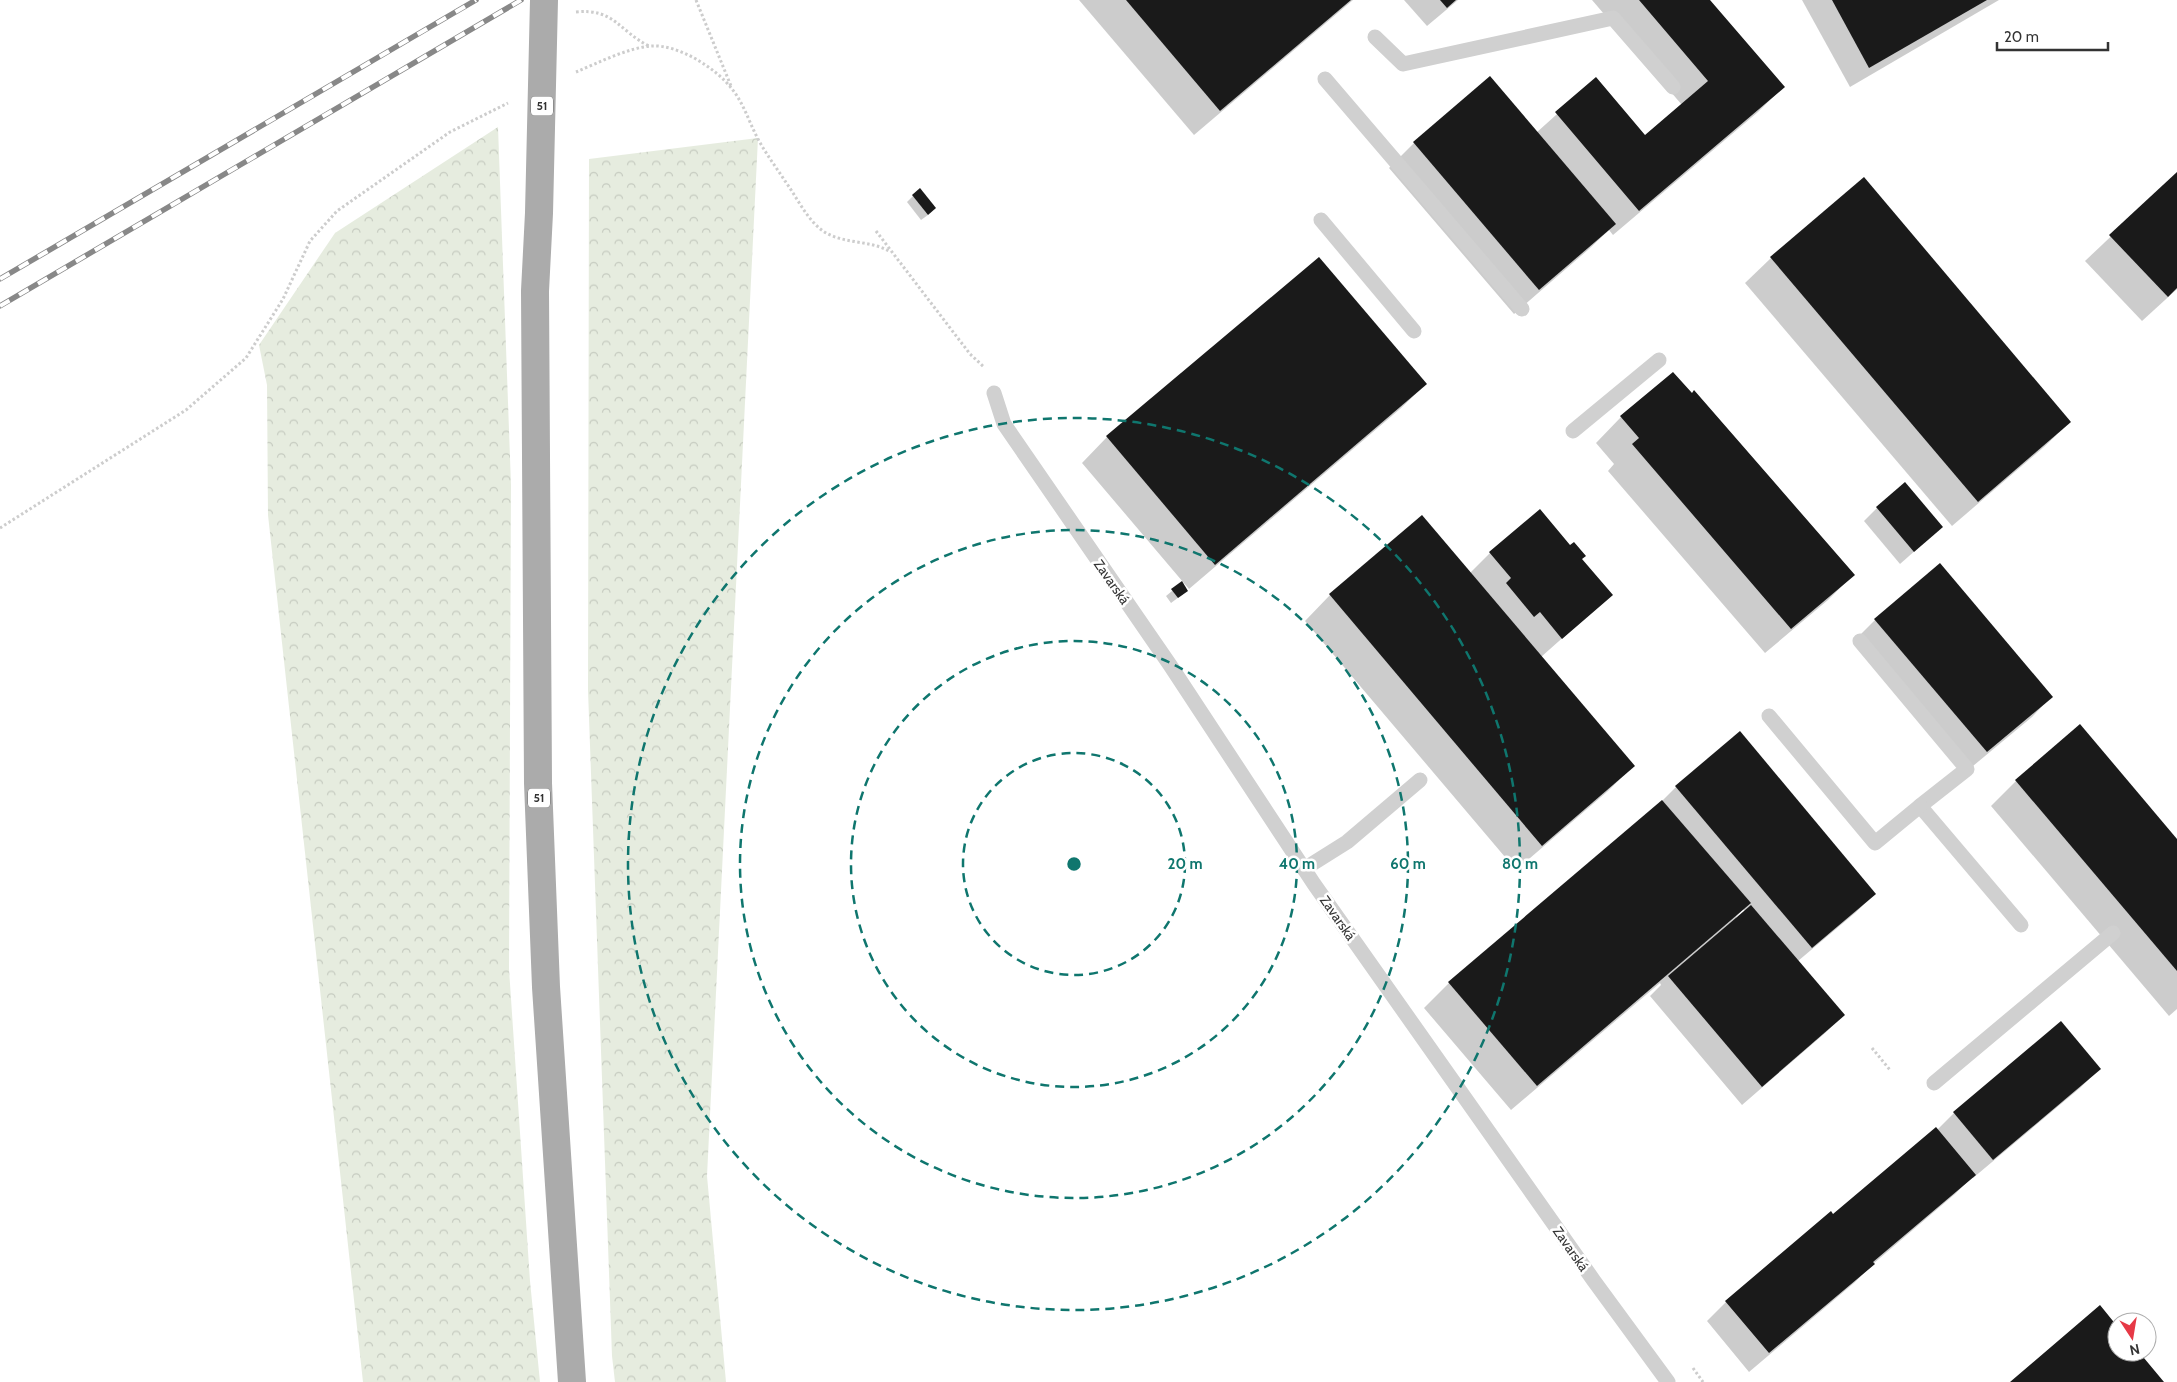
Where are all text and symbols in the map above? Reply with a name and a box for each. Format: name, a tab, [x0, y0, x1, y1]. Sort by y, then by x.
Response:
scale bar	[1997, 20, 2108, 52]
text: 20 m	[2004, 28, 2039, 46]
road number: 51	[531, 96, 553, 115]
street label: Zavarská	[1090, 556, 1134, 608]
road number: 51	[528, 788, 550, 808]
centre of rings	[1065, 855, 1083, 873]
text: 20 m	[1168, 855, 1202, 873]
text: 40 m	[1279, 855, 1315, 873]
text: 60 m	[1390, 855, 1426, 873]
text: 80 m	[1502, 855, 1538, 873]
street label: Zavarská	[1316, 892, 1360, 944]
street label: Zavarská	[1549, 1223, 1593, 1275]
north arrow	[2107, 1312, 2157, 1362]
text: N	[2128, 1340, 2141, 1360]

